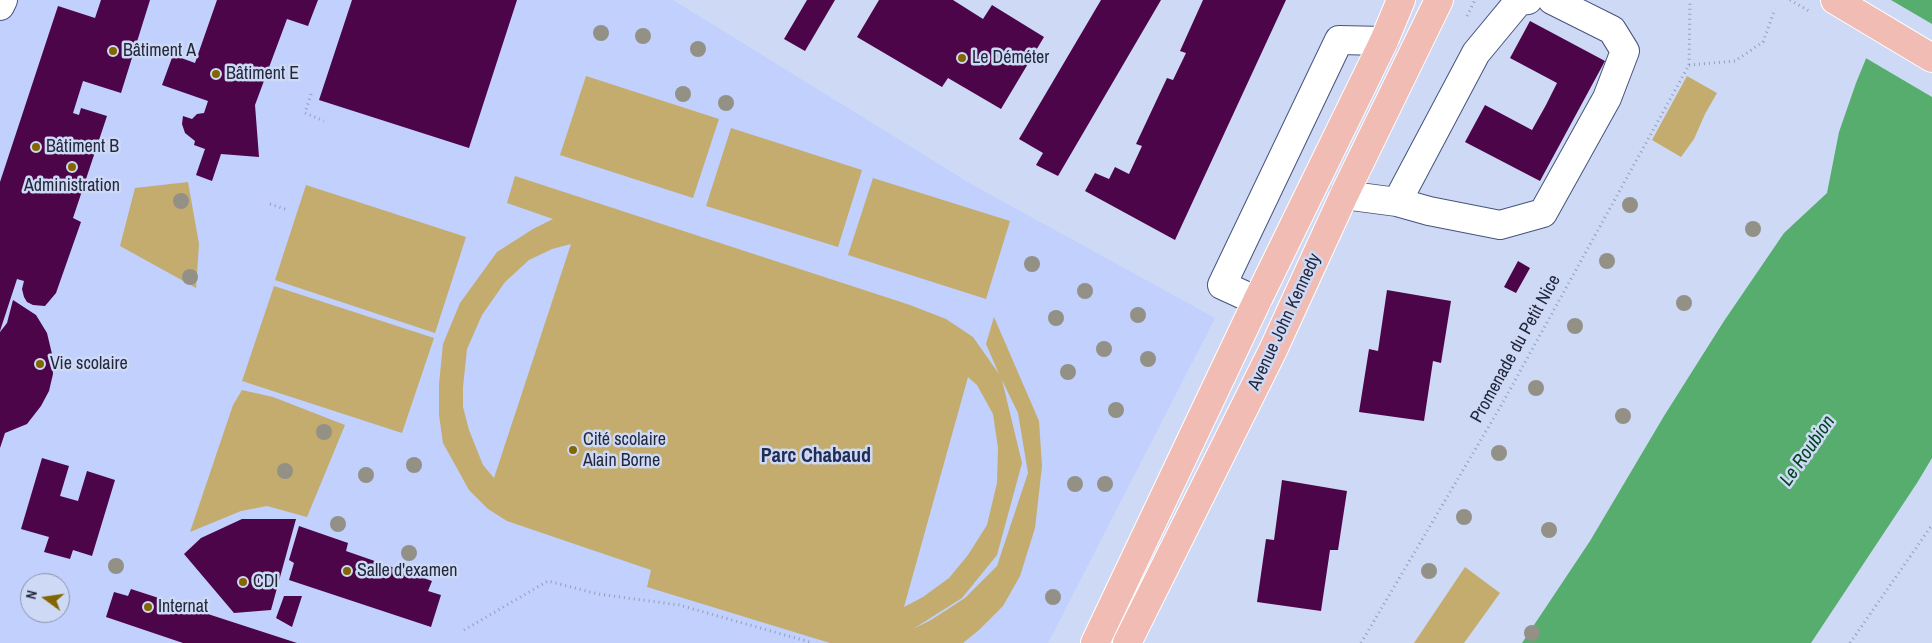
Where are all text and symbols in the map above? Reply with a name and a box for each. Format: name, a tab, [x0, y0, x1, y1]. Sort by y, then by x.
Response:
place label: Bâtiment A	[123, 40, 196, 62]
marker: Bâtiment A	[107, 45, 119, 57]
place label: Le Déméter	[972, 47, 1049, 69]
marker: Le Déméter	[956, 52, 968, 64]
place label: Bâtiment E	[226, 63, 299, 85]
marker: Bâtiment E	[210, 68, 222, 80]
place label: Bâtiment B	[46, 136, 119, 158]
marker: Bâtiment B	[30, 141, 42, 153]
marker: Administration	[66, 161, 78, 173]
place label: Administration	[24, 175, 120, 197]
street label: Avenue John Kennedy	[1244, 250, 1326, 394]
street label: Promenade du Petit Nice	[1466, 271, 1566, 427]
place label: Vie scolaire	[50, 353, 128, 375]
marker: Vie scolaire	[34, 358, 46, 370]
water label: Le Roubion	[1776, 411, 1840, 491]
place label: Cité scolaire Alain Borne	[583, 429, 666, 472]
marker: Cité scolaire Alain Borne	[567, 444, 579, 456]
district label: Parc Chabaud	[761, 445, 871, 469]
place label: Salle d'examen	[357, 560, 457, 582]
marker: Salle d'examen	[341, 565, 353, 577]
place label: CDI	[253, 571, 278, 593]
north arrow	[20, 573, 70, 623]
marker: CDI	[237, 576, 249, 588]
text: N	[22, 588, 41, 601]
place label: Internat	[158, 596, 208, 618]
marker: Internat	[142, 601, 154, 613]

